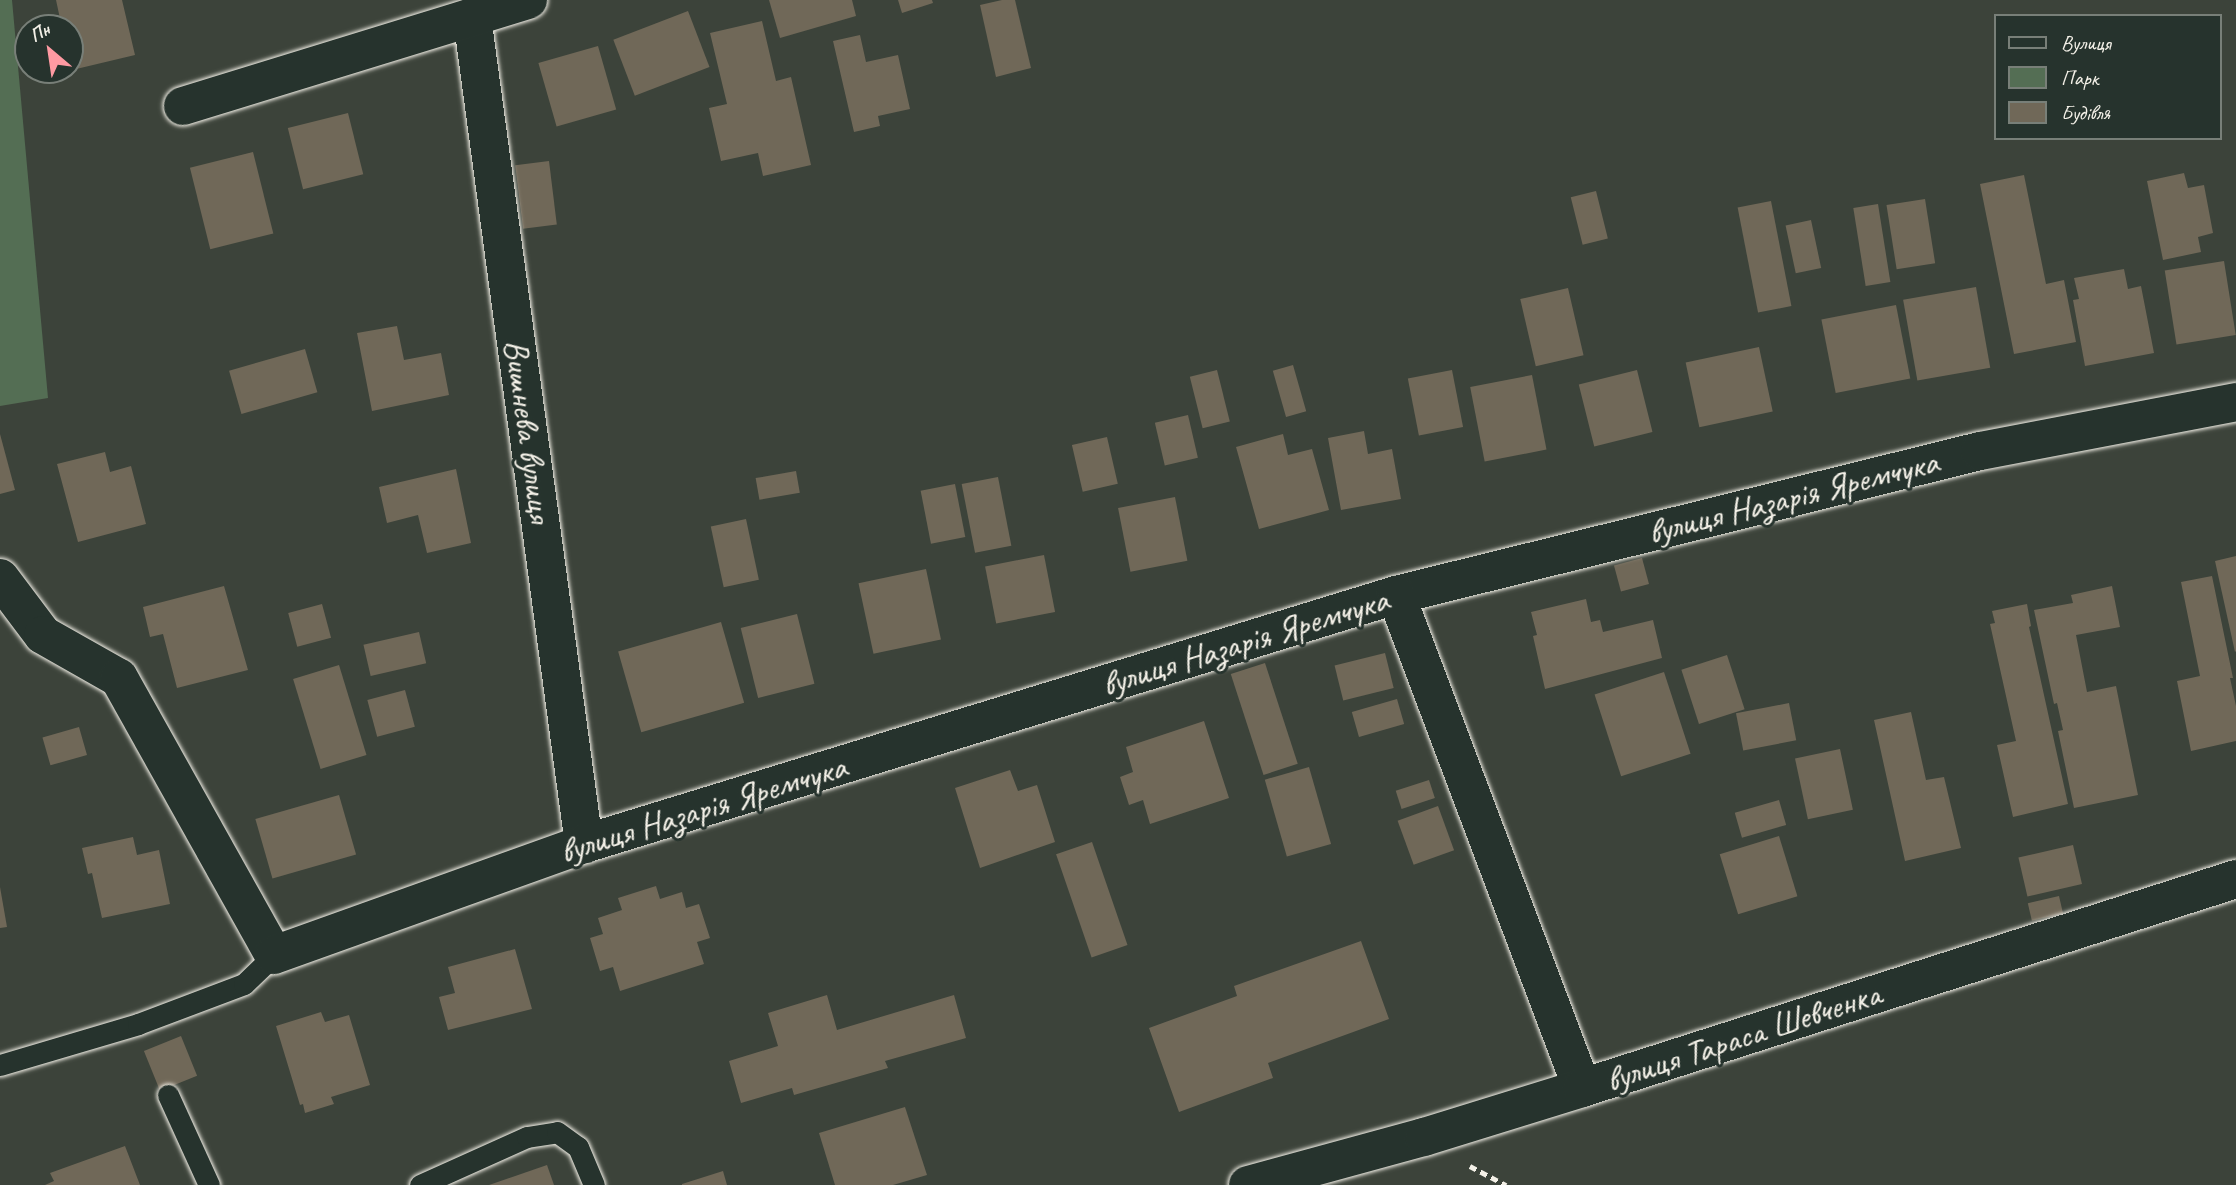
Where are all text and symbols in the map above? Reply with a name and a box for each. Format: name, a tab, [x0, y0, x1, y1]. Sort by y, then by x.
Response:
north arrow	[14, 14, 84, 84]
legend	[1994, 14, 2222, 140]
text: Пн	[25, 17, 54, 48]
text: Вулиця	[2061, 30, 2111, 56]
text: Парк	[2061, 65, 2098, 91]
text: Будівля	[2061, 100, 2110, 126]
street label: Вишнева вулиця	[494, 337, 562, 525]
street label: вулиця Назарія Яремчука	[1644, 441, 1942, 553]
street label: вулиця Назарія Яремчука	[1097, 579, 1393, 705]
street label: вулиця Назарія Яремчука	[555, 746, 851, 872]
street label: вулиця Тараса Шевченка	[1599, 972, 1887, 1102]

